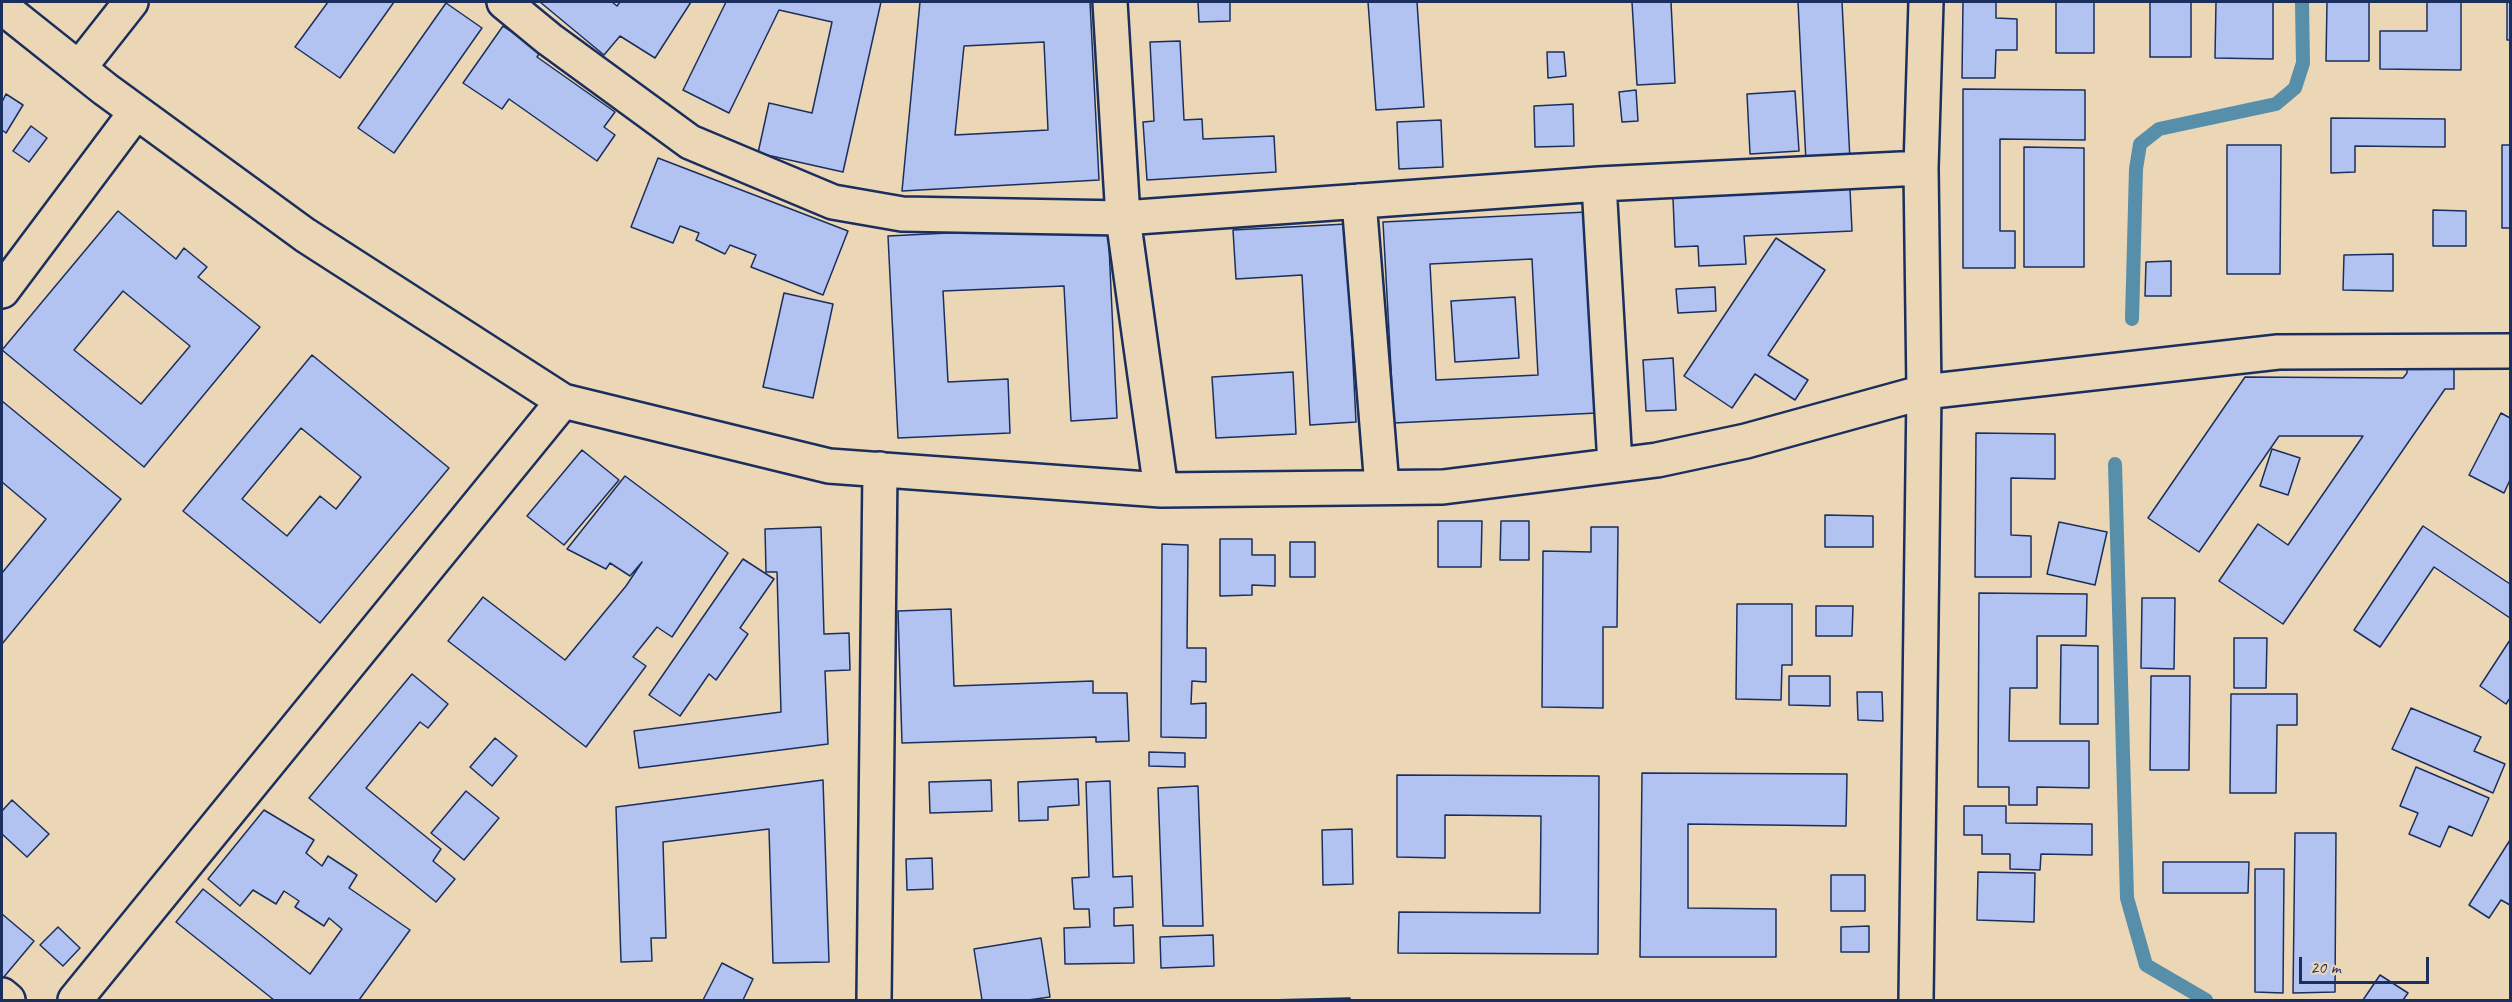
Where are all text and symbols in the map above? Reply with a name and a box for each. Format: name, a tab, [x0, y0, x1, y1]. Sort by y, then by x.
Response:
scale bar	[2302, 945, 2432, 983]
text: 20 m	[2310, 956, 2341, 978]

